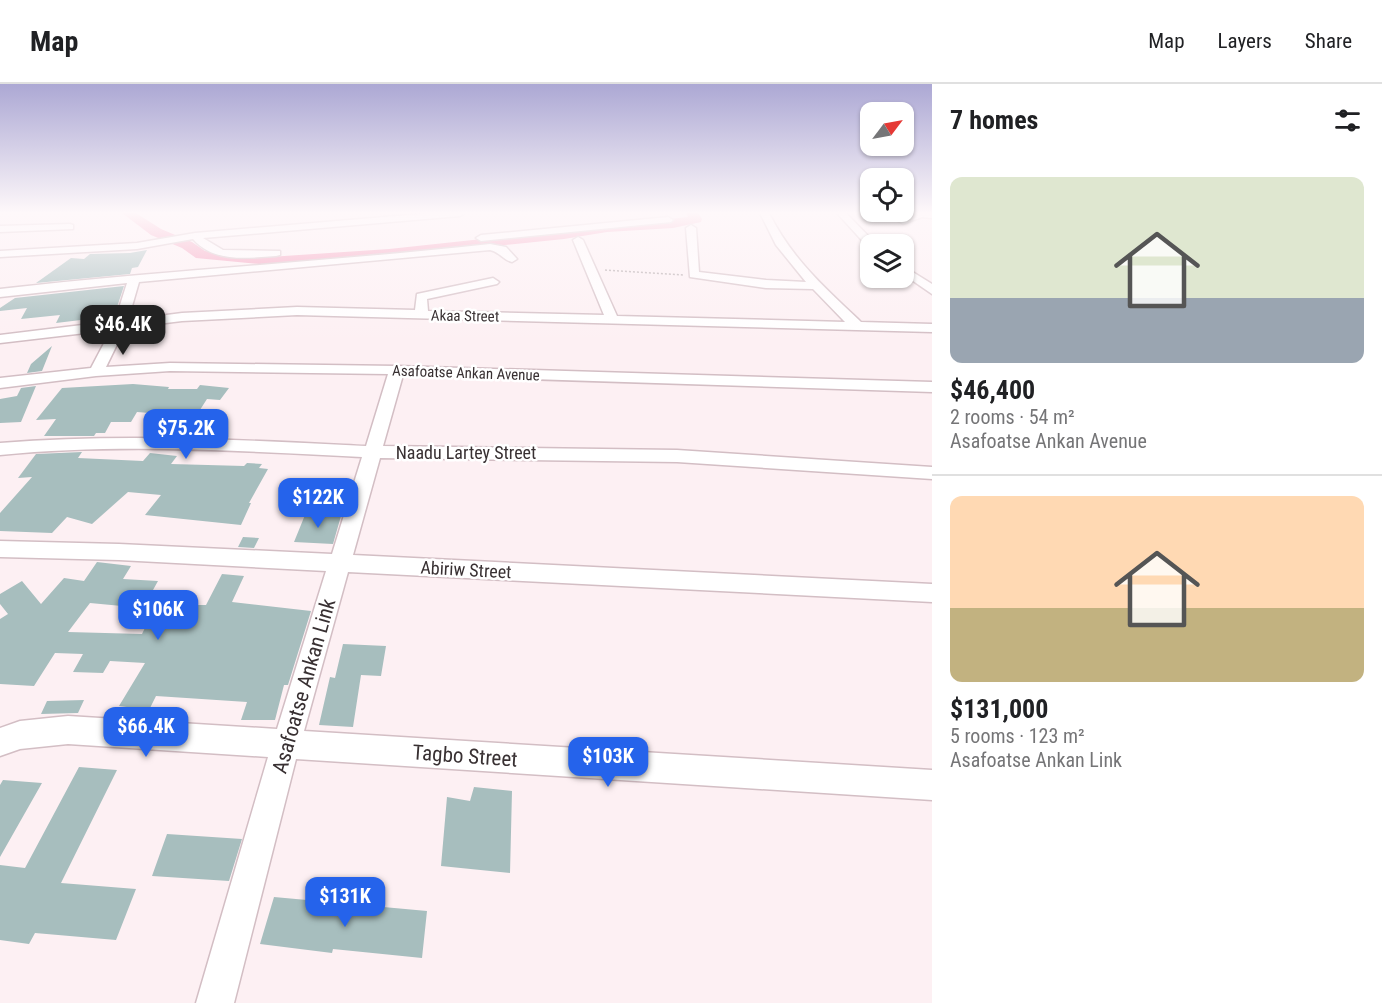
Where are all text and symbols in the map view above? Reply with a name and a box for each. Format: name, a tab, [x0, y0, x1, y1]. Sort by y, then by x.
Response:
text: Map	[30, 25, 78, 58]
text: Map	[1148, 29, 1185, 53]
text: Layers	[1218, 29, 1272, 53]
text: Share	[1305, 29, 1352, 53]
north arrow	[860, 102, 914, 156]
map controls	[860, 102, 914, 288]
icon: filters	[1331, 104, 1364, 137]
text: 7 homes	[950, 105, 1038, 135]
button: locate	[860, 168, 914, 222]
icon: home	[1103, 216, 1211, 324]
button: layers	[860, 234, 914, 288]
pin: $46.4K	[74, 305, 172, 356]
street label: Akaa Street	[431, 306, 499, 326]
text: $46.4K	[94, 312, 152, 336]
street label: Asafoatse Ankan Avenue	[392, 361, 540, 385]
text: $46,400	[950, 375, 1035, 405]
text: 2 rooms · 54 m²	[950, 405, 1075, 429]
pin: $75.2K	[137, 409, 235, 460]
text: $75.2K	[157, 416, 215, 440]
text: Asafoatse Ankan Avenue	[950, 429, 1147, 453]
street label: Naadu Lartey Street	[396, 442, 536, 463]
pin: $122K	[276, 478, 360, 529]
text: $122K	[292, 485, 344, 509]
icon: home	[1103, 535, 1211, 643]
street label: Abiriw Street	[420, 557, 512, 582]
pin: $106K	[116, 590, 200, 641]
street label: Asafoatse Ankan Link	[268, 595, 341, 776]
text: $106K	[132, 597, 184, 621]
text: $131,000	[950, 694, 1048, 724]
pin: $66.4K	[97, 707, 195, 758]
text: $66.4K	[117, 714, 175, 738]
text: 5 rooms · 123 m²	[950, 724, 1085, 748]
pin: $103K	[566, 737, 650, 788]
street label: Tagbo Street	[412, 740, 518, 772]
text: $103K	[582, 744, 634, 768]
text: Asafoatse Ankan Link	[950, 748, 1122, 772]
pin: $131K	[303, 877, 387, 928]
text: $131K	[319, 884, 371, 908]

